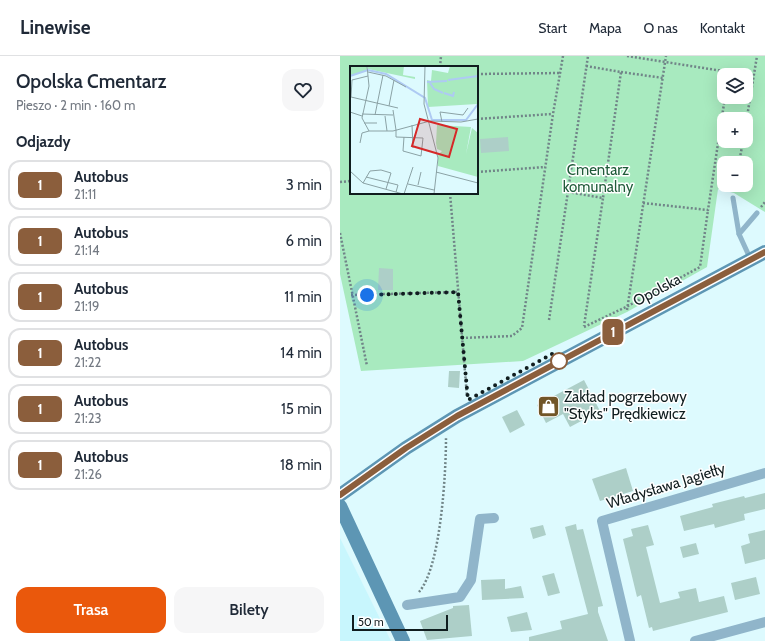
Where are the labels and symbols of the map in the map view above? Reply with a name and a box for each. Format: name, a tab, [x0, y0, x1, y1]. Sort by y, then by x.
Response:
inset map	[350, 66, 478, 194]
park label: Cmentarz komunalny	[563, 161, 634, 196]
street label: Opolska	[630, 270, 685, 310]
your location	[357, 285, 377, 305]
line badge: 1	[600, 319, 626, 345]
unlabelled marker	[550, 352, 568, 370]
place label: Zakład pogrzebowy "Styks" Prędkiewicz	[564, 388, 687, 423]
shop icon: Zakład pogrzebowy "Styks" Prędkiewicz	[536, 393, 562, 419]
street label: Władysława Jagiełły	[605, 459, 728, 513]
scale bar	[352, 613, 448, 632]

